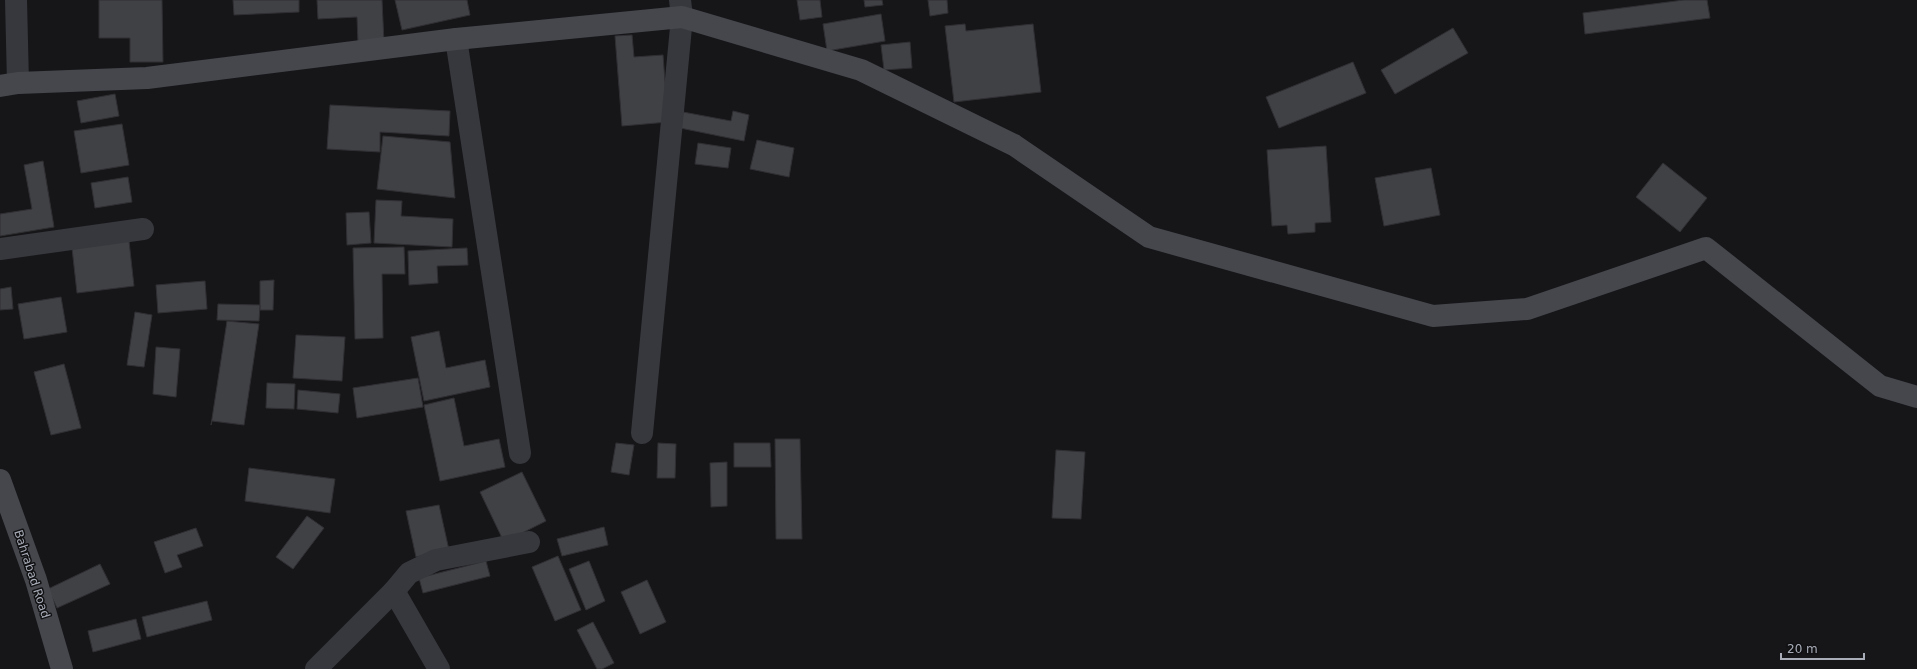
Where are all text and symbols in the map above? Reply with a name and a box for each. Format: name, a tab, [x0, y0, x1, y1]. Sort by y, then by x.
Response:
street label: Bahrabad Road	[11, 528, 53, 620]
scale bar	[1781, 635, 1864, 661]
text: 20 m	[1787, 642, 1818, 656]

